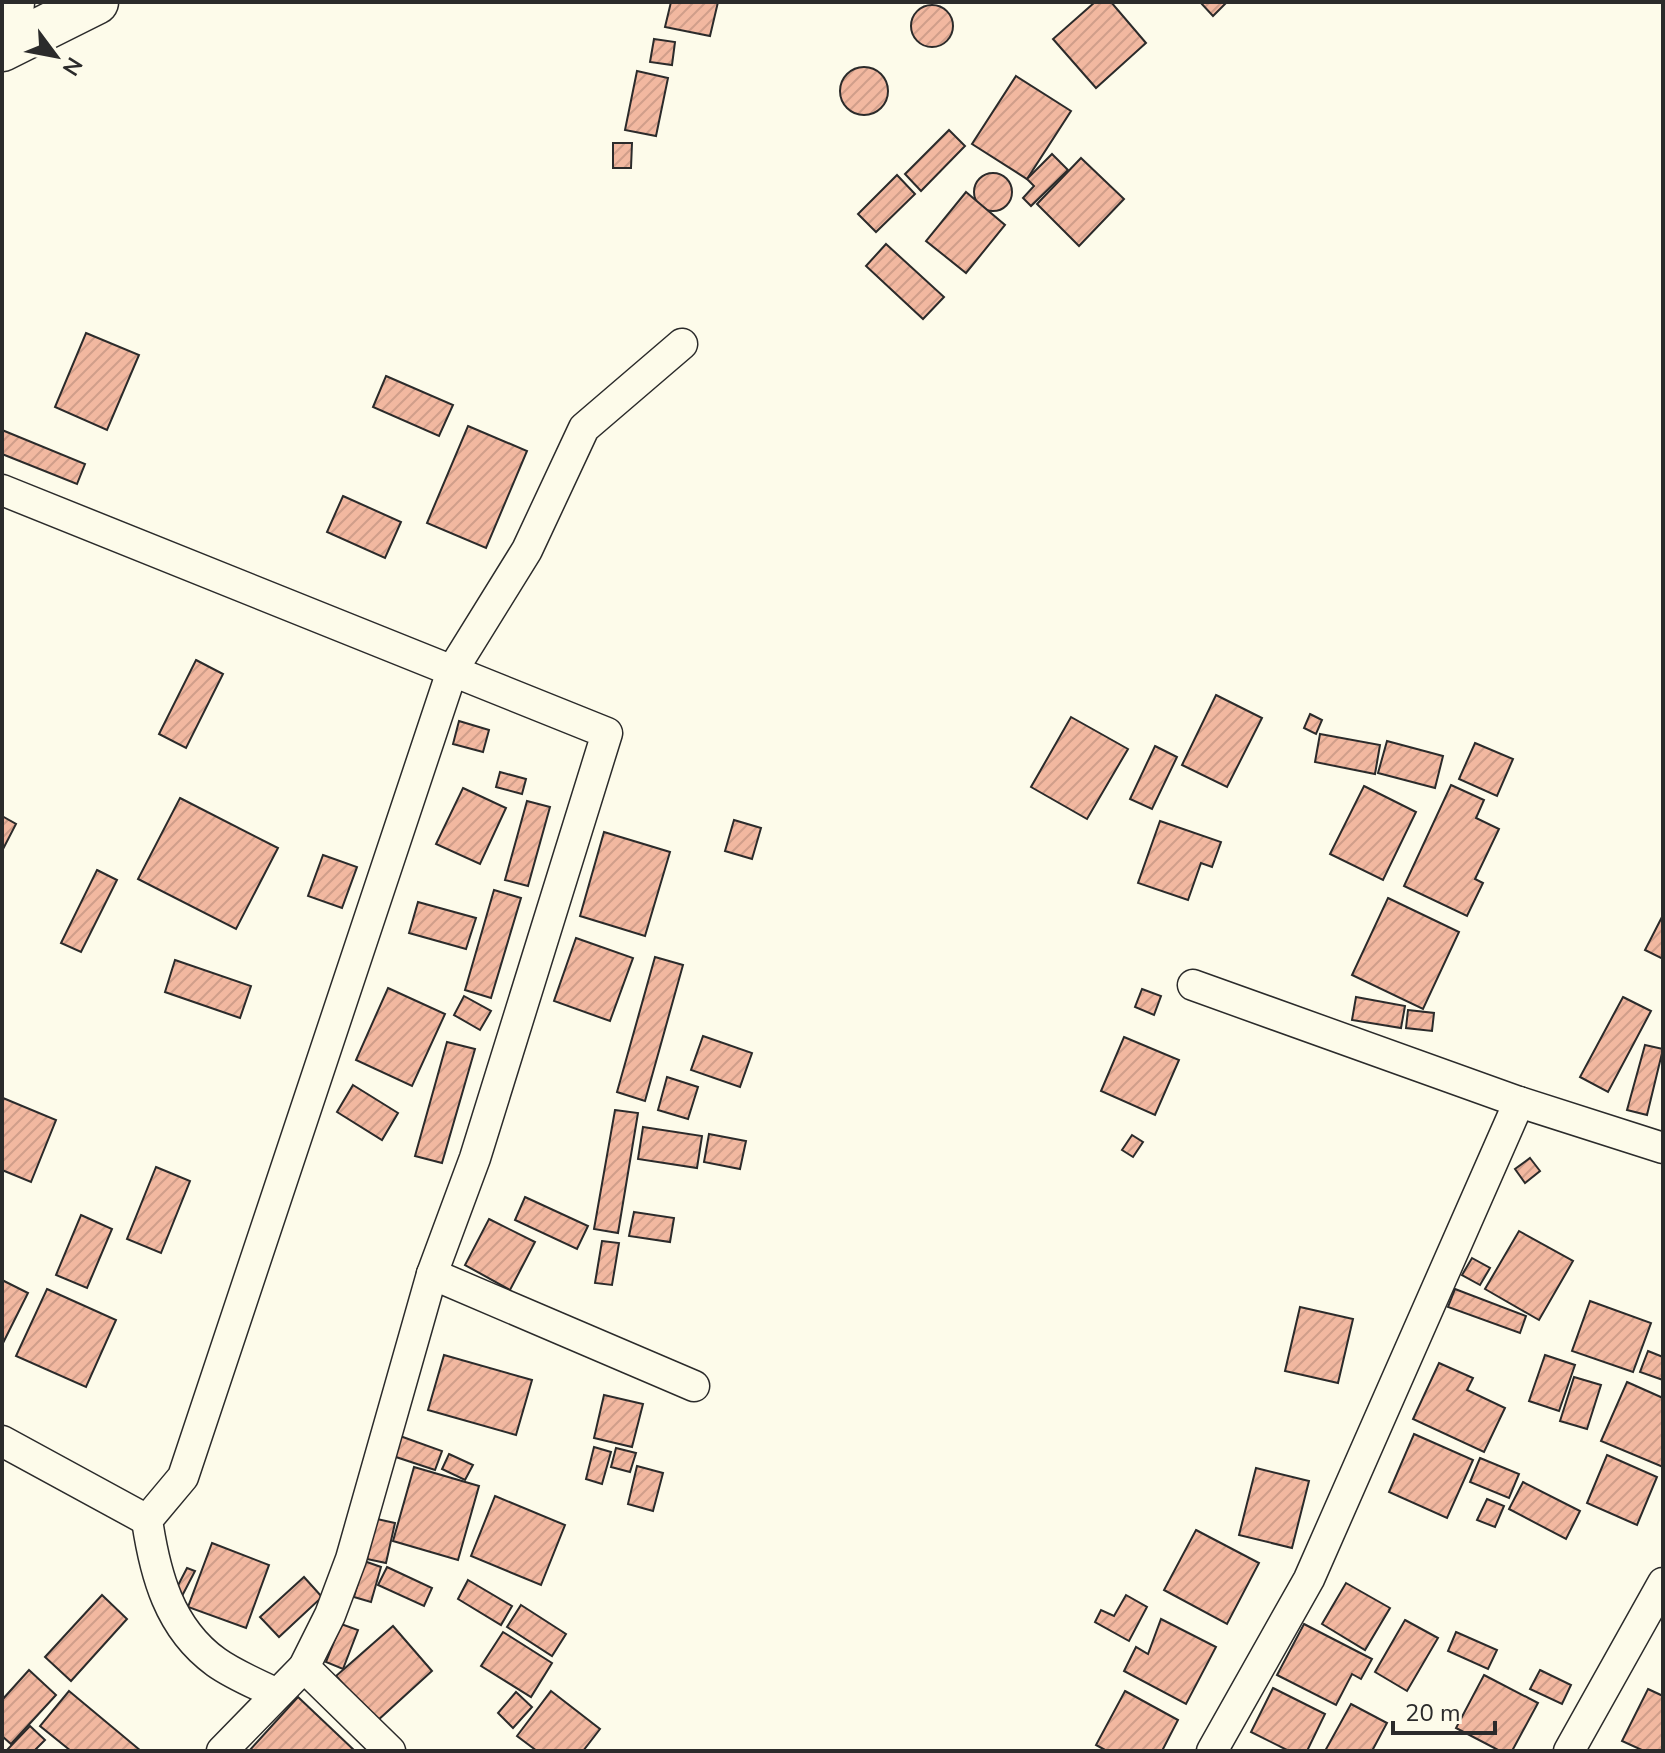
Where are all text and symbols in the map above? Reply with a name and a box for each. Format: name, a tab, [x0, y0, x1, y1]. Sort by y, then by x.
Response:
north arrow	[16, 16, 96, 96]
text: N	[55, 51, 89, 81]
scale bar	[1393, 1685, 1495, 1735]
text: 20 m	[1405, 1697, 1461, 1729]

